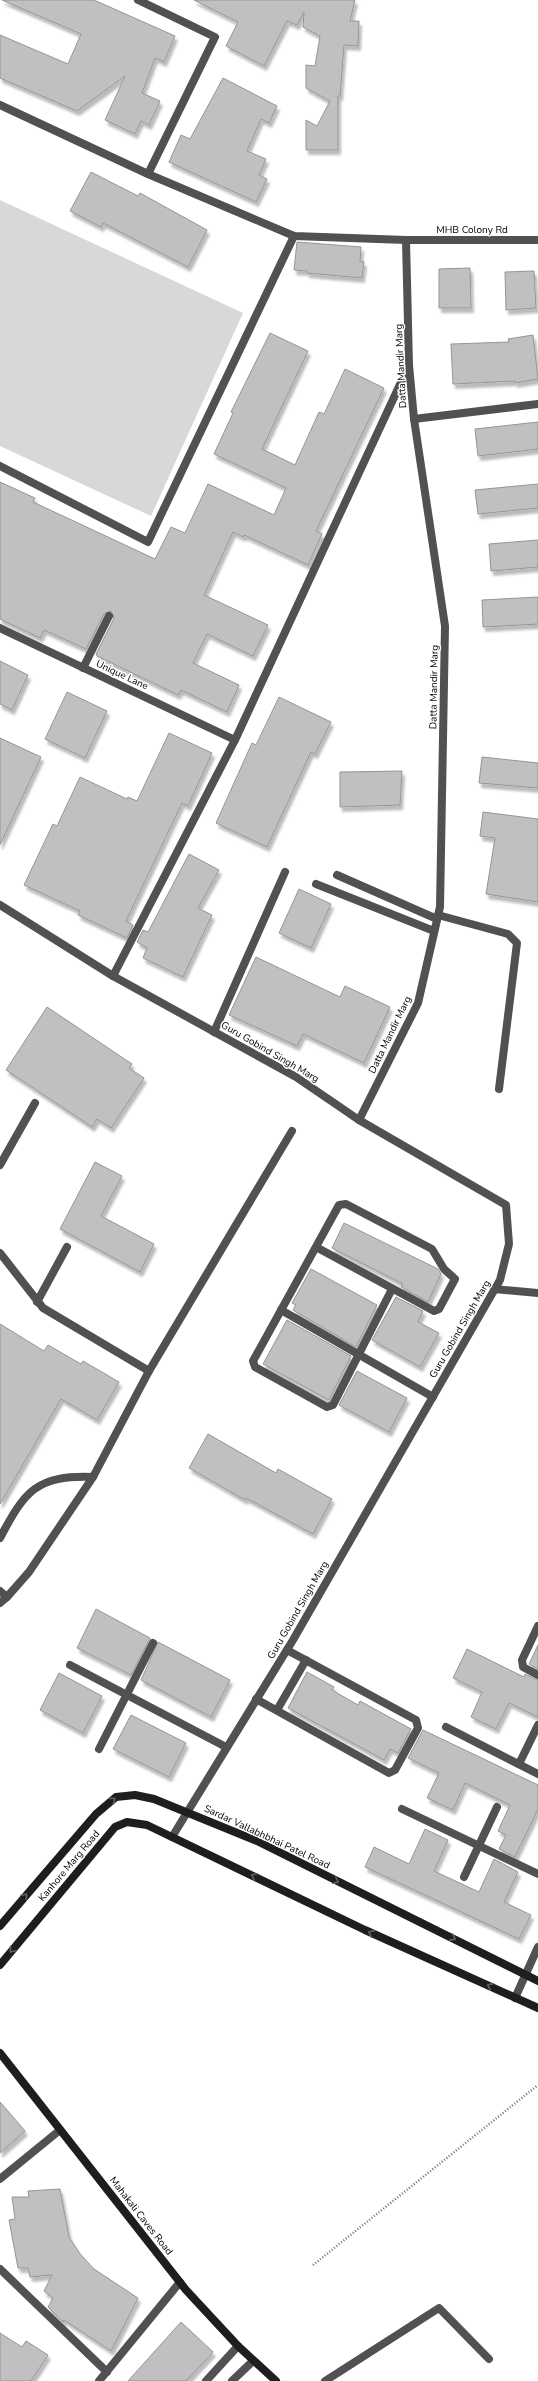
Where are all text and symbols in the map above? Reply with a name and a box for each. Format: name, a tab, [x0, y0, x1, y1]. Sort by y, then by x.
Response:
street label: MHB Colony Rd	[436, 223, 508, 237]
street label: Datta Mandir Marg	[392, 323, 410, 409]
street label: Datta Mandir Marg	[426, 644, 442, 729]
street label: Unique Lane	[94, 657, 150, 693]
street label: Datta Mandir Marg	[365, 994, 415, 1076]
street label: Guru Gobind Singh Marg	[218, 1018, 322, 1086]
street label: Guru Gobind Singh Marg	[426, 1277, 494, 1381]
street label: Guru Gobind Singh Marg	[264, 1558, 332, 1662]
one-way arrow	[108, 1798, 115, 1805]
street label: Sardar Vallabhbhai Patel Road	[202, 1802, 332, 1872]
street label: Kanhore Marg Road	[35, 1827, 103, 1905]
one-way arrow	[251, 1873, 259, 1881]
one-way arrow	[332, 1876, 340, 1883]
one-way arrow	[21, 1893, 28, 1901]
one-way arrow	[368, 1930, 376, 1938]
one-way arrow	[449, 1933, 456, 1941]
one-way arrow	[10, 1946, 17, 1953]
one-way arrow	[486, 1983, 494, 1991]
street label: Mahakali Caves Road	[106, 2174, 176, 2258]

